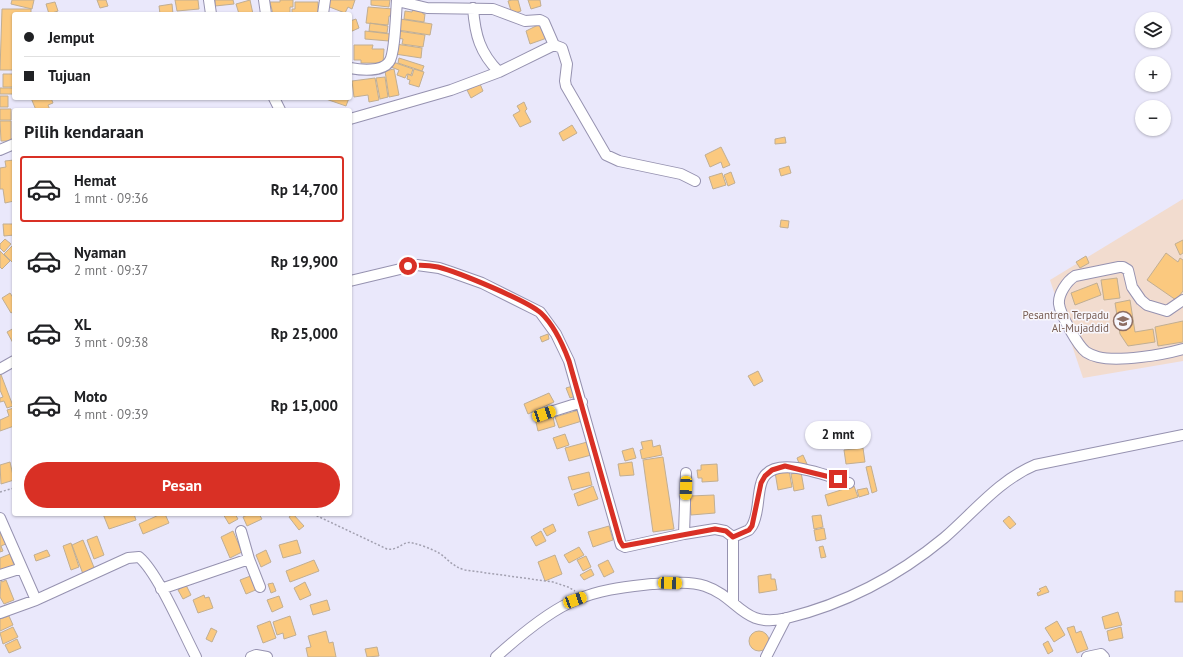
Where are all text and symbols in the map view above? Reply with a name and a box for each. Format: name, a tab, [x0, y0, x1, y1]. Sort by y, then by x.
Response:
map controls	[1135, 12, 1171, 136]
button: layers	[1135, 12, 1171, 48]
text: Jemput	[48, 28, 94, 47]
button: +	[1135, 56, 1171, 92]
text: Tujuan	[48, 66, 91, 85]
button: −	[1135, 100, 1171, 136]
text: Pilih kendaraan	[24, 120, 144, 143]
icon: car	[26, 171, 62, 207]
text: Hemat	[74, 171, 116, 190]
text: Rp 14,700	[271, 180, 338, 199]
text: 1 mnt · 09:36	[74, 190, 148, 207]
icon: car	[26, 243, 62, 279]
text: Nyaman	[74, 243, 126, 262]
text: Rp 19,900	[271, 252, 338, 271]
route start	[399, 257, 417, 275]
text: 2 mnt · 09:37	[74, 262, 148, 279]
place label: Pesantren Terpadu Al-Mujaddid	[1023, 308, 1109, 335]
school or university icon: Pesantren Terpadu Al-Mujaddid	[1112, 310, 1134, 332]
icon: car	[26, 315, 62, 351]
text: XL	[74, 315, 91, 334]
text: Rp 25,000	[271, 324, 338, 343]
text: 3 mnt · 09:38	[74, 334, 148, 351]
icon: car	[26, 387, 62, 423]
text: Moto	[74, 387, 107, 406]
text: Rp 15,000	[271, 396, 338, 415]
car	[531, 405, 557, 423]
text: 4 mnt · 09:39	[74, 406, 148, 423]
callout: 2 mnt	[805, 421, 871, 449]
text: 2 mnt	[822, 426, 854, 443]
button: Pesan	[24, 462, 340, 508]
route end	[829, 470, 847, 488]
car	[680, 476, 692, 500]
car	[658, 577, 682, 589]
car	[562, 590, 588, 610]

